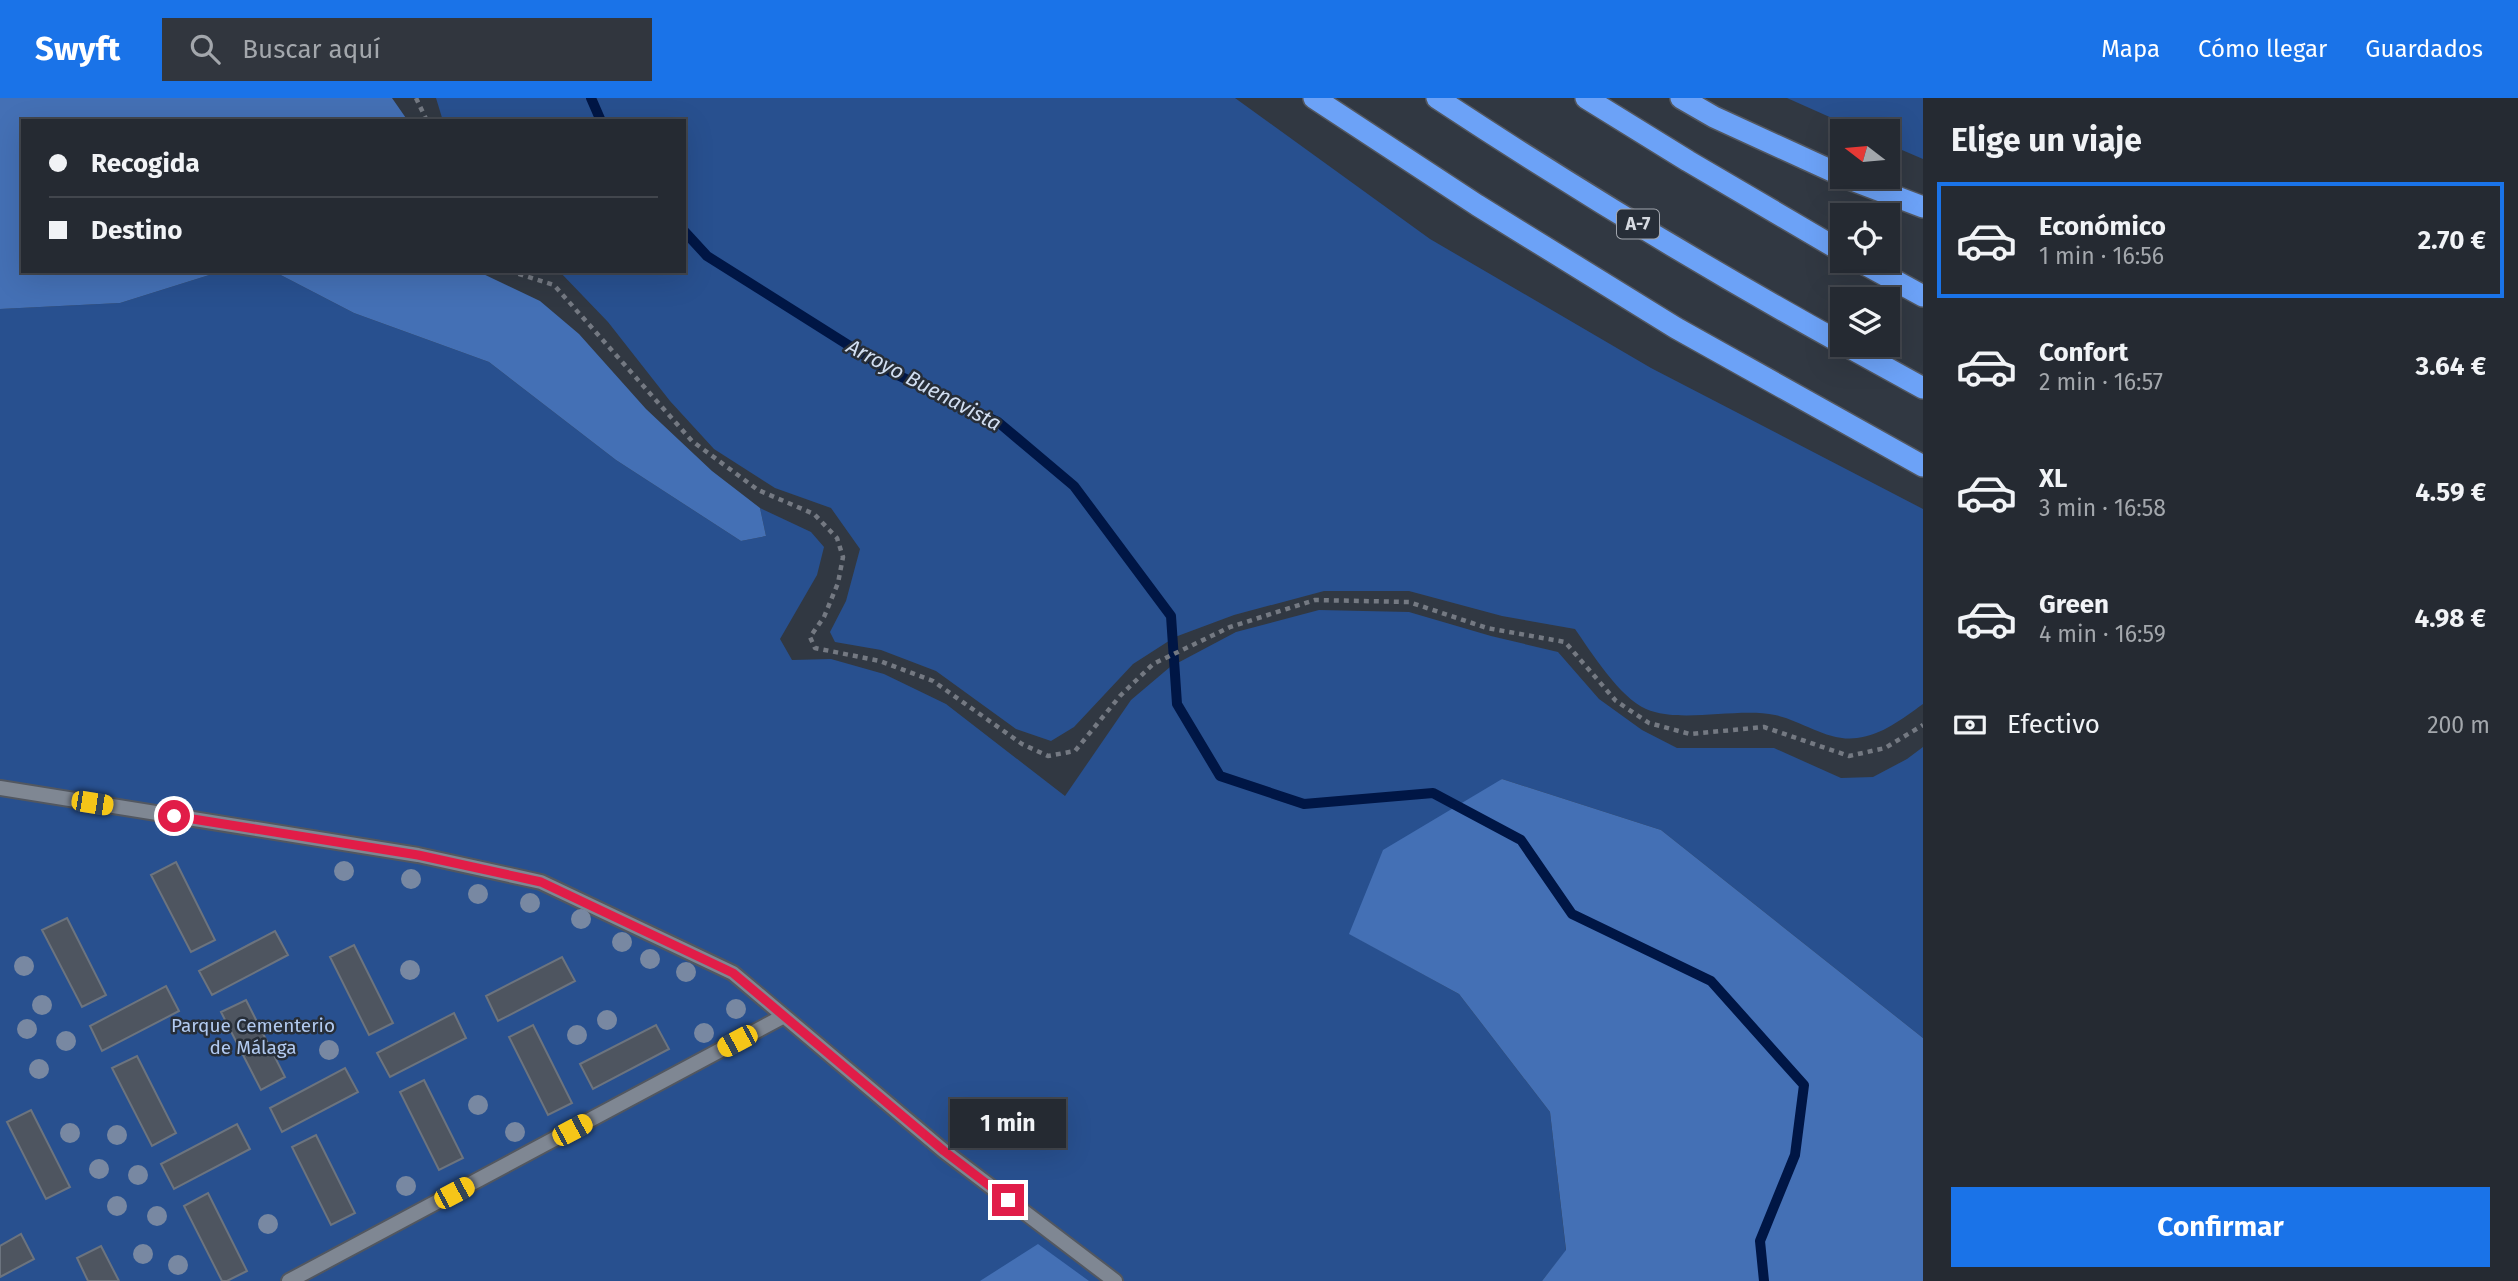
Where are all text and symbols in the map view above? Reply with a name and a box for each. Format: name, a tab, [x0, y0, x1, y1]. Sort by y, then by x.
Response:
search box	[162, 18, 652, 81]
text: Swyft	[35, 29, 120, 69]
icon: search	[186, 30, 224, 68]
text: Buscar aquí	[242, 34, 381, 65]
text: Mapa	[2101, 35, 2160, 63]
text: Cómo llegar	[2198, 35, 2327, 63]
text: Guardados	[2365, 35, 2483, 63]
north arrow	[1830, 119, 1900, 189]
map controls	[1830, 119, 1900, 357]
text: Elige un viaje	[1951, 121, 2142, 159]
text: Recogida	[91, 148, 200, 179]
button: locate	[1830, 203, 1900, 273]
icon: car	[1955, 209, 2018, 272]
road number: A-7	[1617, 210, 1659, 238]
text: Económico	[2039, 211, 2166, 242]
text: Destino	[91, 215, 182, 246]
text: 2.70 €	[2418, 225, 2486, 256]
text: 1 min · 16:56	[2039, 242, 2164, 270]
button: layers	[1830, 287, 1900, 357]
water label: Arroyo Buenavista	[841, 333, 1006, 437]
icon: car	[1955, 335, 2018, 398]
text: Confort	[2039, 337, 2128, 368]
text: 3.64 €	[2416, 351, 2486, 382]
text: 2 min · 16:57	[2039, 368, 2163, 396]
icon: car	[1955, 461, 2018, 524]
text: XL	[2039, 463, 2067, 494]
text: 4.59 €	[2415, 477, 2486, 508]
text: 3 min · 16:58	[2039, 494, 2166, 522]
icon: car	[1955, 587, 2018, 650]
text: Green	[2039, 589, 2109, 620]
text: 4.98 €	[2414, 603, 2486, 634]
text: 4 min · 16:59	[2039, 620, 2166, 648]
icon: cash	[1951, 706, 1989, 744]
text: Efectivo	[2007, 709, 2100, 740]
text: 200 m	[2427, 711, 2490, 739]
car	[70, 789, 115, 817]
route start	[158, 800, 190, 832]
park label: Parque Cementerio de Málaga	[171, 1014, 335, 1059]
car	[714, 1022, 761, 1060]
callout: 1 min	[950, 1098, 1066, 1148]
text: 1 min	[980, 1109, 1036, 1137]
car	[549, 1111, 596, 1149]
car	[431, 1174, 478, 1212]
route end	[992, 1184, 1024, 1216]
button: Confirmar	[1951, 1187, 2490, 1267]

